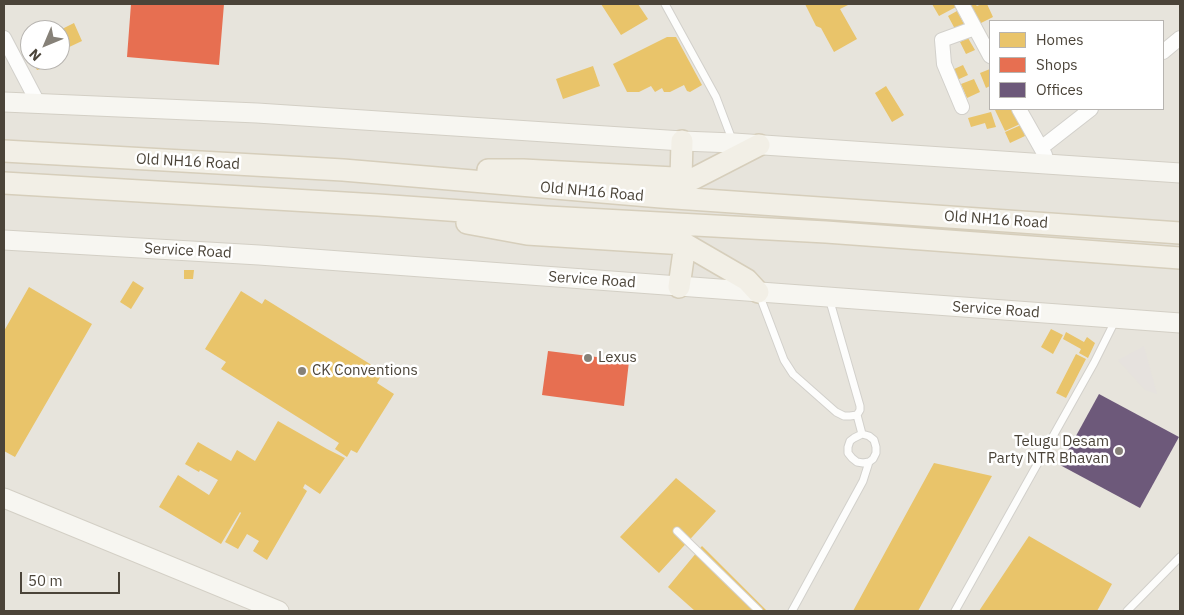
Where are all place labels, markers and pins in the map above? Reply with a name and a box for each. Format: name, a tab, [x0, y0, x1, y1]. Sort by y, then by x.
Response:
place label: Lexus	[598, 349, 637, 367]
marker: Lexus	[582, 352, 594, 364]
place label: CK Conventions	[312, 362, 418, 380]
marker: CK Conventions	[296, 365, 308, 377]
place label: Telugu Desam Party NTR Bhavan	[988, 433, 1109, 468]
marker: Telugu Desam Party NTR Bhavan	[1113, 445, 1125, 457]

